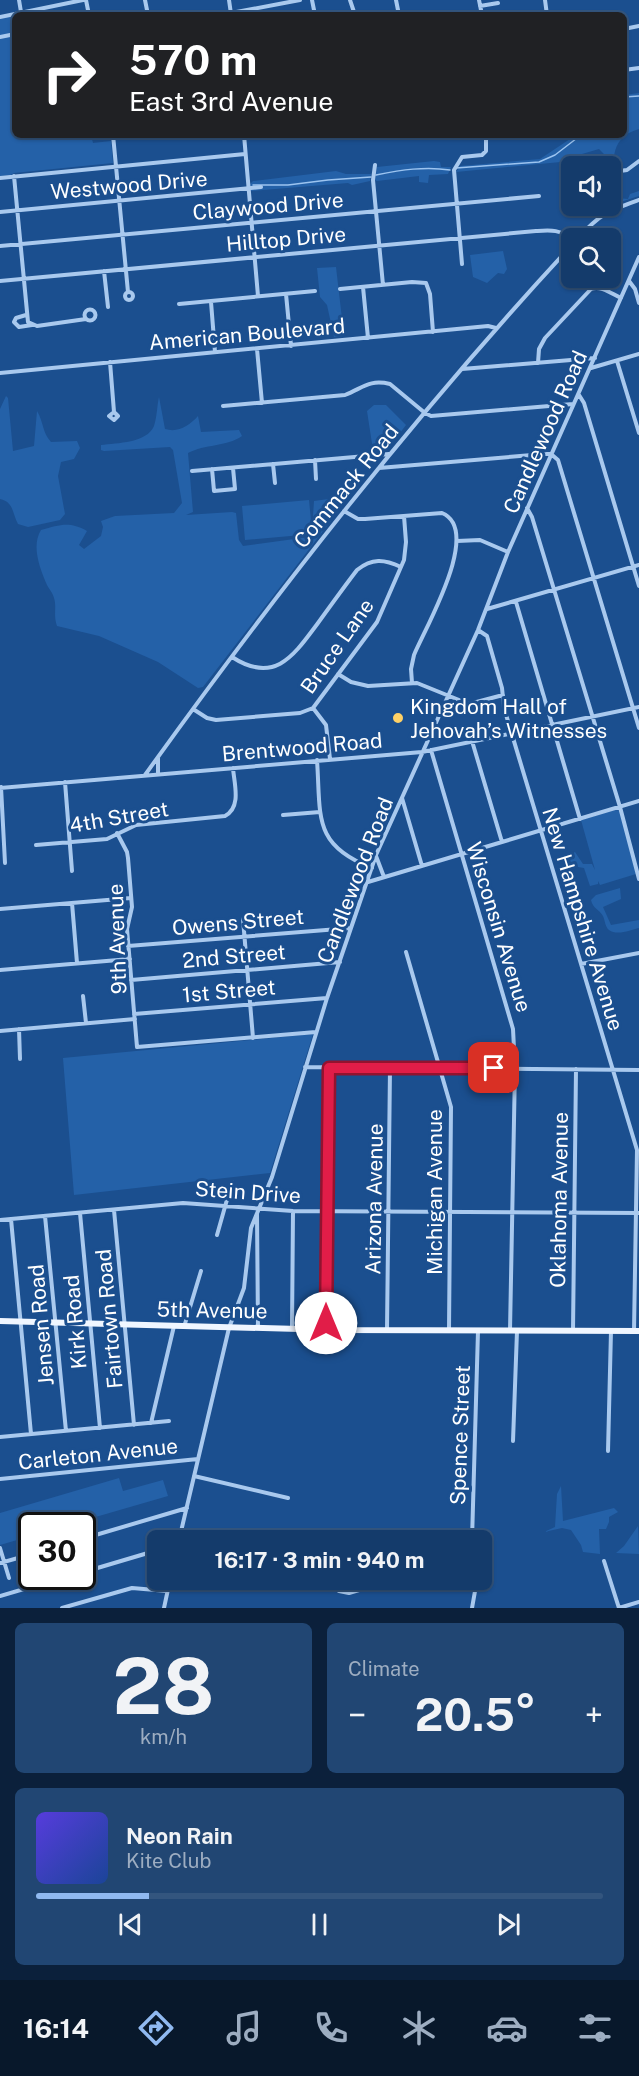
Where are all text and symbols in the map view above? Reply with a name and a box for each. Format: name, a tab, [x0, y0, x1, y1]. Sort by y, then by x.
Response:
text: 570 m	[129, 35, 257, 84]
icon: right	[30, 36, 108, 114]
text: East 3rd Avenue	[129, 85, 334, 117]
map controls	[561, 156, 621, 288]
button: sound	[561, 156, 621, 216]
street label: Westwood Drive	[50, 166, 208, 204]
street label: Claywood Drive	[192, 187, 344, 225]
street label: Hilltop Drive	[225, 221, 347, 257]
button: search	[561, 228, 621, 288]
street label: American Boulevard	[148, 313, 346, 355]
street label: Candlewood Road	[498, 347, 592, 517]
street label: Commack Road	[288, 419, 404, 553]
street label: Bruce Lane	[295, 594, 379, 698]
place label: Kingdom Hall of Jehovah’s Witnesses	[410, 694, 607, 743]
marker: Kingdom Hall of Jehovah’s Witnesses	[391, 711, 405, 725]
street label: Brentwood Road	[221, 728, 383, 766]
street label: Candlewood Road	[312, 794, 398, 966]
street label: 4th Street	[68, 796, 170, 838]
street label: New Hampshire Avenue	[537, 804, 629, 1034]
street label: Wisconsin Avenue	[461, 839, 537, 1015]
street label: 9th Avenue	[103, 883, 131, 995]
street label: Owens Street	[171, 904, 305, 940]
street label: 2nd Street	[181, 939, 287, 973]
street label: 1st Street	[181, 974, 277, 1008]
pin	[468, 1042, 519, 1093]
icon: arrive	[477, 1051, 510, 1084]
street label: Michigan Avenue	[422, 1109, 447, 1275]
street label: Oklahoma Avenue	[545, 1112, 573, 1288]
street label: Arizona Avenue	[360, 1123, 388, 1275]
street label: Stein Drive	[194, 1176, 302, 1208]
street label: Fairtown Road	[90, 1248, 128, 1390]
street label: Jensen Road	[23, 1263, 59, 1387]
street label: Kirk Road	[58, 1274, 92, 1370]
position arrow	[294, 1291, 358, 1355]
street label: 5th Avenue	[156, 1297, 268, 1323]
street label: Spence Street	[445, 1365, 475, 1505]
street label: Carleton Avenue	[17, 1433, 179, 1475]
speed limit sign: 30	[18, 1512, 96, 1590]
text: 16:17 · 3 min · 940 m	[214, 1547, 425, 1573]
text: 28	[113, 1640, 214, 1732]
text: Climate	[348, 1657, 420, 1681]
text: 20.5°	[415, 1688, 536, 1741]
text: −	[348, 1696, 366, 1734]
text: +	[585, 1696, 603, 1734]
text: km/h	[140, 1725, 187, 1749]
text: Neon Rain	[126, 1823, 233, 1849]
text: Kite Club	[126, 1849, 211, 1873]
icon: previous	[114, 1908, 147, 1941]
icon: pause	[303, 1908, 336, 1941]
icon: next	[492, 1908, 525, 1941]
icon: directions	[135, 2007, 177, 2049]
icon: music	[223, 2007, 265, 2049]
icon: phone	[310, 2007, 352, 2049]
icon: climate	[398, 2007, 440, 2049]
icon: car	[486, 2007, 528, 2049]
icon: filters	[574, 2007, 616, 2049]
text: 16:14	[23, 2012, 89, 2044]

